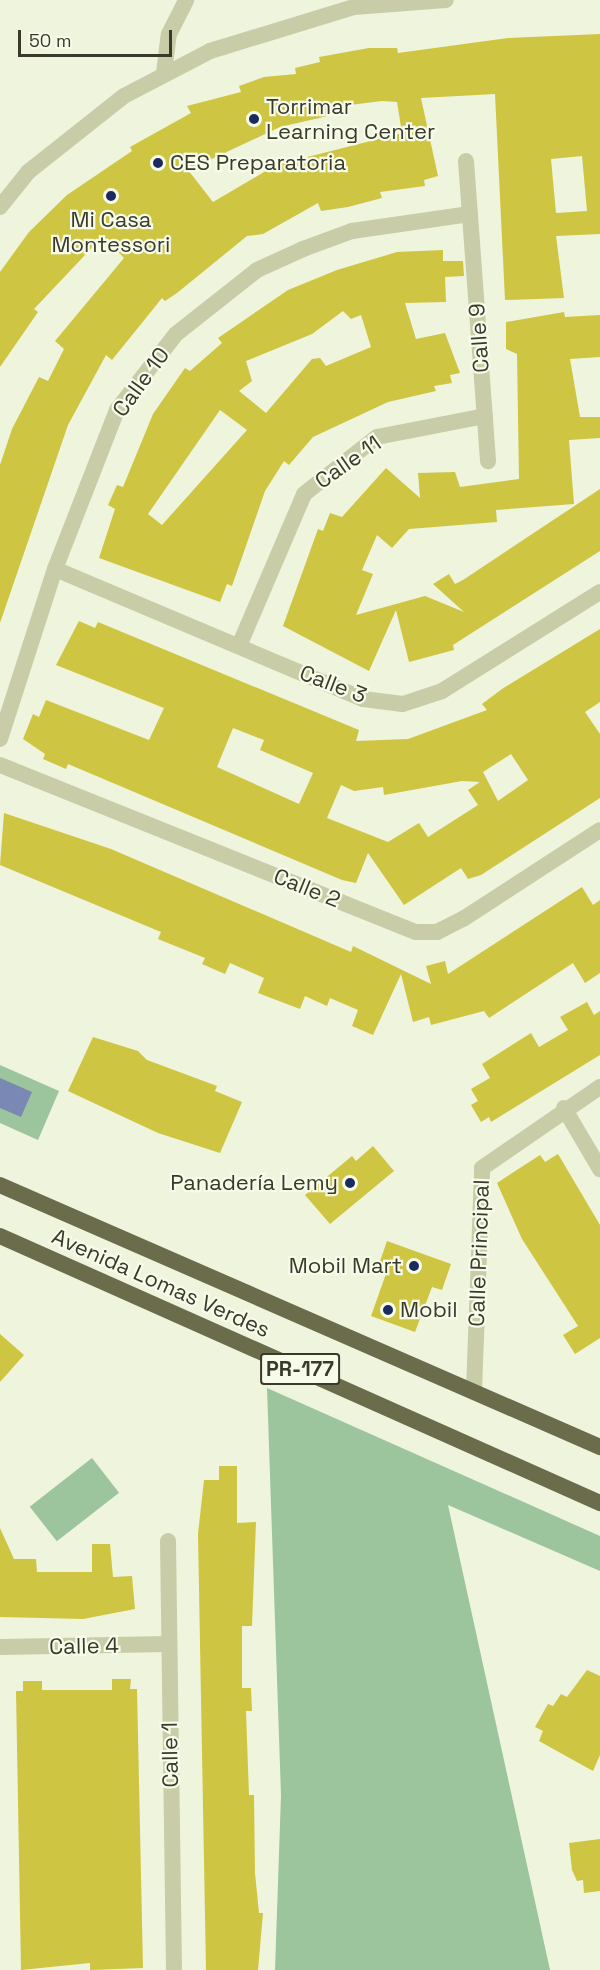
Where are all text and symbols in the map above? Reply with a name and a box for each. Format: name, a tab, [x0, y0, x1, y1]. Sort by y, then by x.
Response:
scale bar	[21, 18, 176, 56]
text: 50 m	[29, 29, 71, 52]
place label: Torrimar Learning Center	[266, 93, 435, 144]
marker: Torrimar Learning Center	[247, 112, 261, 126]
place label: CES Preparatoria	[170, 150, 346, 176]
marker: CES Preparatoria	[151, 156, 165, 170]
marker: Mi Casa Montessori	[104, 189, 118, 203]
place label: Mi Casa Montessori	[51, 206, 171, 258]
street label: Calle 9	[463, 302, 495, 374]
street label: Calle 10	[107, 342, 175, 422]
street label: Calle 11	[310, 430, 386, 494]
street label: Calle 3	[296, 659, 370, 709]
street label: Calle 2	[270, 863, 344, 913]
place label: Panadería Lemy	[170, 1170, 338, 1196]
marker: Panadería Lemy	[343, 1176, 357, 1190]
street label: Calle Principal	[463, 1179, 495, 1327]
street label: Avenida Lomas Verdes	[48, 1223, 274, 1343]
place label: Mobil Mart	[289, 1253, 402, 1279]
marker: Mobil Mart	[407, 1259, 421, 1273]
place label: Mobil	[400, 1297, 458, 1323]
marker: Mobil	[381, 1303, 395, 1317]
road number: PR-177	[260, 1351, 340, 1387]
street label: Calle 4	[49, 1632, 119, 1660]
street label: Calle 1	[156, 1722, 184, 1788]

